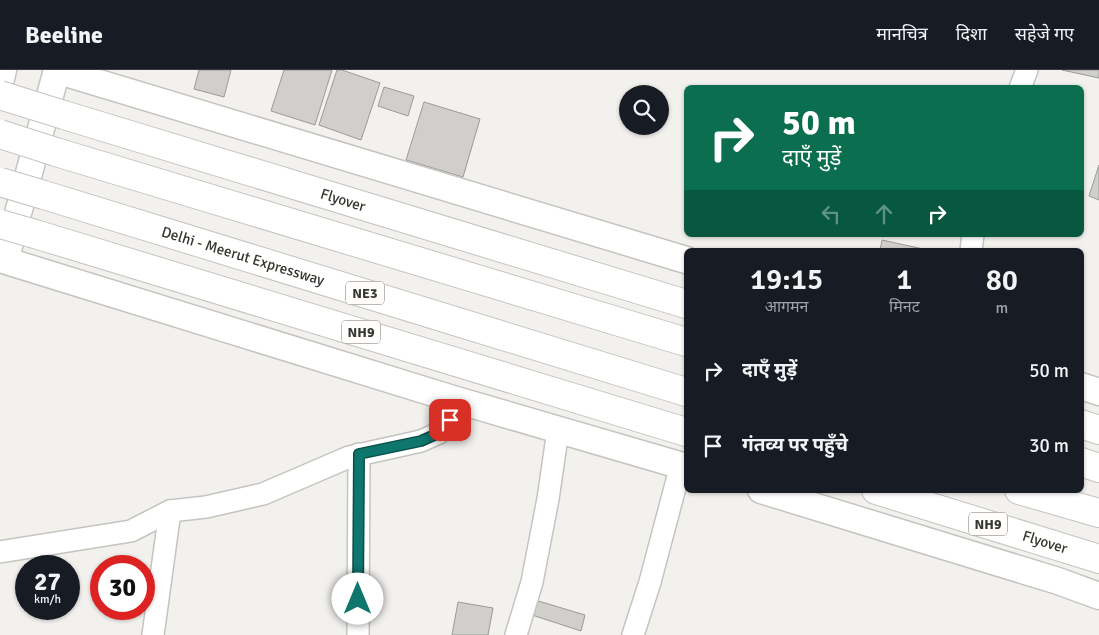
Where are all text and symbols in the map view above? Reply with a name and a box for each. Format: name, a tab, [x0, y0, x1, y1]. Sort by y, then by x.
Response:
text: Beeline	[25, 20, 103, 50]
text: मानचित्र	[876, 23, 928, 45]
text: दिशा	[956, 23, 987, 45]
text: सहेजे गए	[1015, 23, 1074, 45]
map controls	[619, 85, 669, 135]
button: search	[619, 85, 669, 135]
text: 50 m	[782, 101, 856, 144]
icon: right	[699, 105, 764, 170]
text: दाएँ मुड़ें	[782, 144, 841, 171]
street label: Flyover	[318, 185, 368, 215]
icon: left	[817, 200, 845, 228]
icon: ahead	[870, 200, 898, 228]
icon: right	[923, 200, 951, 228]
street label: Delhi - Meerut Expressway	[159, 223, 327, 289]
text: 19:15	[750, 261, 823, 298]
text: 1	[896, 261, 913, 298]
text: 80	[986, 262, 1018, 299]
road number: NE3	[346, 282, 384, 304]
text: आगमन	[765, 297, 808, 317]
text: मिनट	[889, 297, 920, 317]
text: m	[995, 298, 1008, 318]
road number: NH9	[342, 320, 380, 344]
icon: right	[699, 357, 727, 385]
text: दाएँ मुड़ें	[742, 358, 797, 382]
text: 50 m	[1029, 359, 1069, 383]
pin	[429, 399, 471, 441]
icon: arrive	[436, 406, 464, 434]
icon: arrive	[699, 432, 727, 460]
text: गंतव्य पर पहुँचे	[742, 433, 848, 457]
text: 30 m	[1029, 434, 1069, 458]
road number: NH9	[969, 512, 1007, 536]
street label: Flyover	[1020, 527, 1070, 557]
speed limit sign: 30	[90, 555, 155, 620]
text: 27	[34, 566, 61, 597]
position arrow	[331, 572, 383, 624]
text: km/h	[34, 592, 61, 607]

